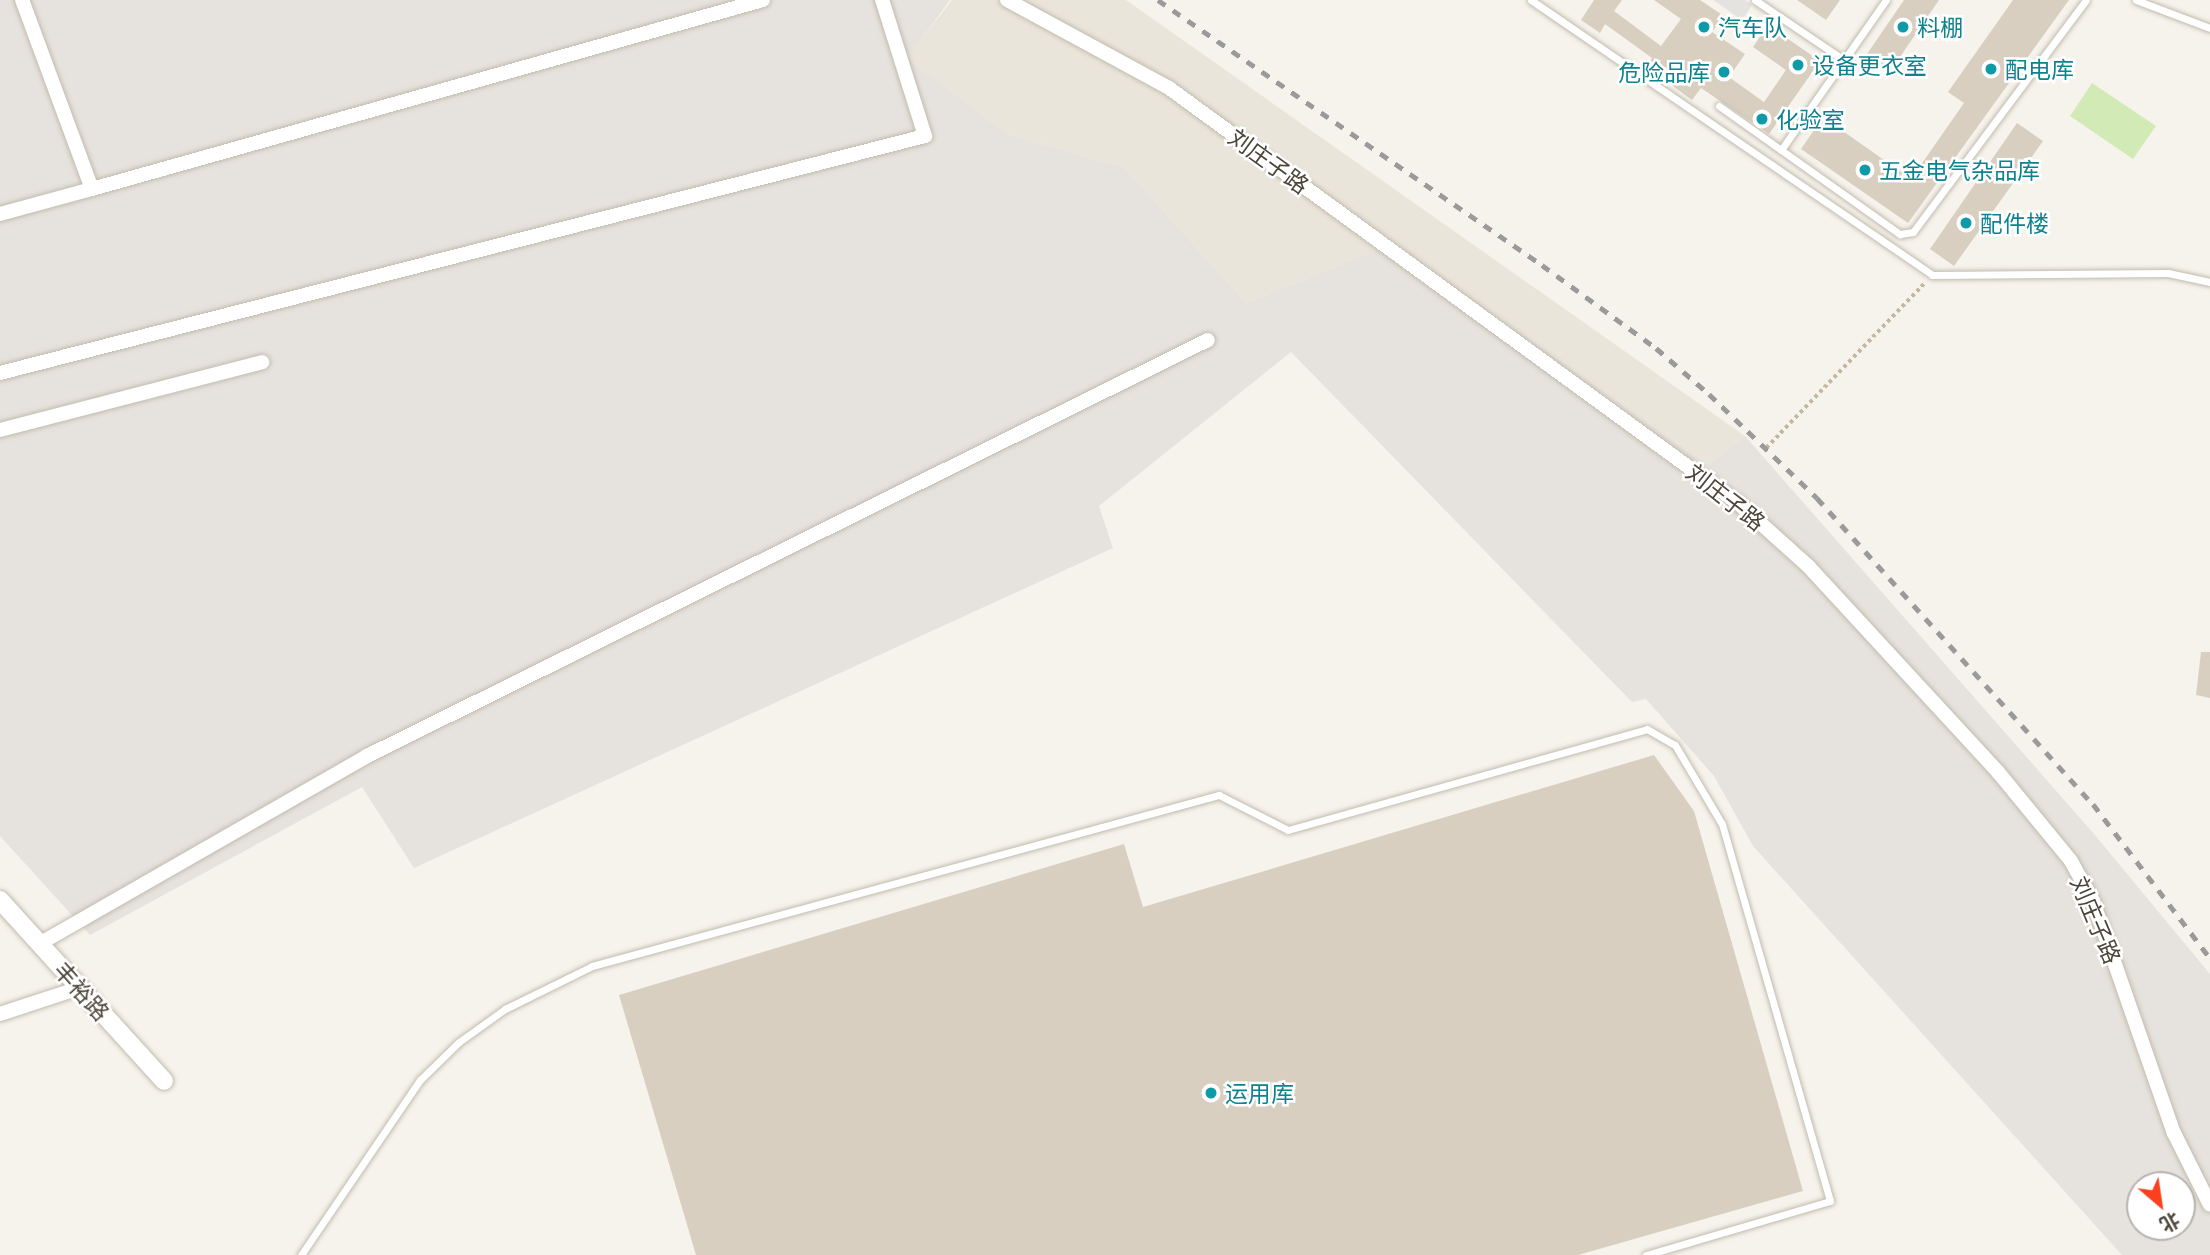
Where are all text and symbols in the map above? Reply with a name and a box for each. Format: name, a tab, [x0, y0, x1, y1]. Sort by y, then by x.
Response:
place label: 汽车队	[1718, 13, 1787, 41]
place label: 料棚	[1917, 13, 1963, 41]
marker: 汽车队	[1696, 19, 1712, 35]
marker: 料棚	[1895, 19, 1911, 35]
place label: 设备更衣室	[1812, 51, 1927, 79]
place label: 配电库	[2005, 55, 2074, 83]
marker: 设备更衣室	[1790, 57, 1806, 73]
place label: 危险品库	[1618, 58, 1710, 86]
marker: 配电库	[1983, 61, 1999, 77]
marker: 危险品库	[1716, 64, 1732, 80]
place label: 化验室	[1776, 105, 1845, 133]
marker: 化验室	[1754, 111, 1770, 127]
street label: 刘庄子路	[1224, 123, 1314, 199]
place label: 五金电气杂品库	[1879, 156, 2040, 184]
marker: 五金电气杂品库	[1857, 162, 1873, 178]
place label: 配件楼	[1980, 209, 2049, 237]
marker: 配件楼	[1958, 215, 1974, 231]
street label: 刘庄子路	[1681, 458, 1771, 536]
street label: 刘庄子路	[2065, 872, 2127, 968]
street label: 丰裕路	[49, 956, 115, 1026]
place label: 运用库	[1225, 1079, 1294, 1107]
marker: 运用库	[1203, 1085, 1219, 1101]
north arrow	[2126, 1171, 2196, 1241]
text: 北	[2157, 1208, 2184, 1238]

